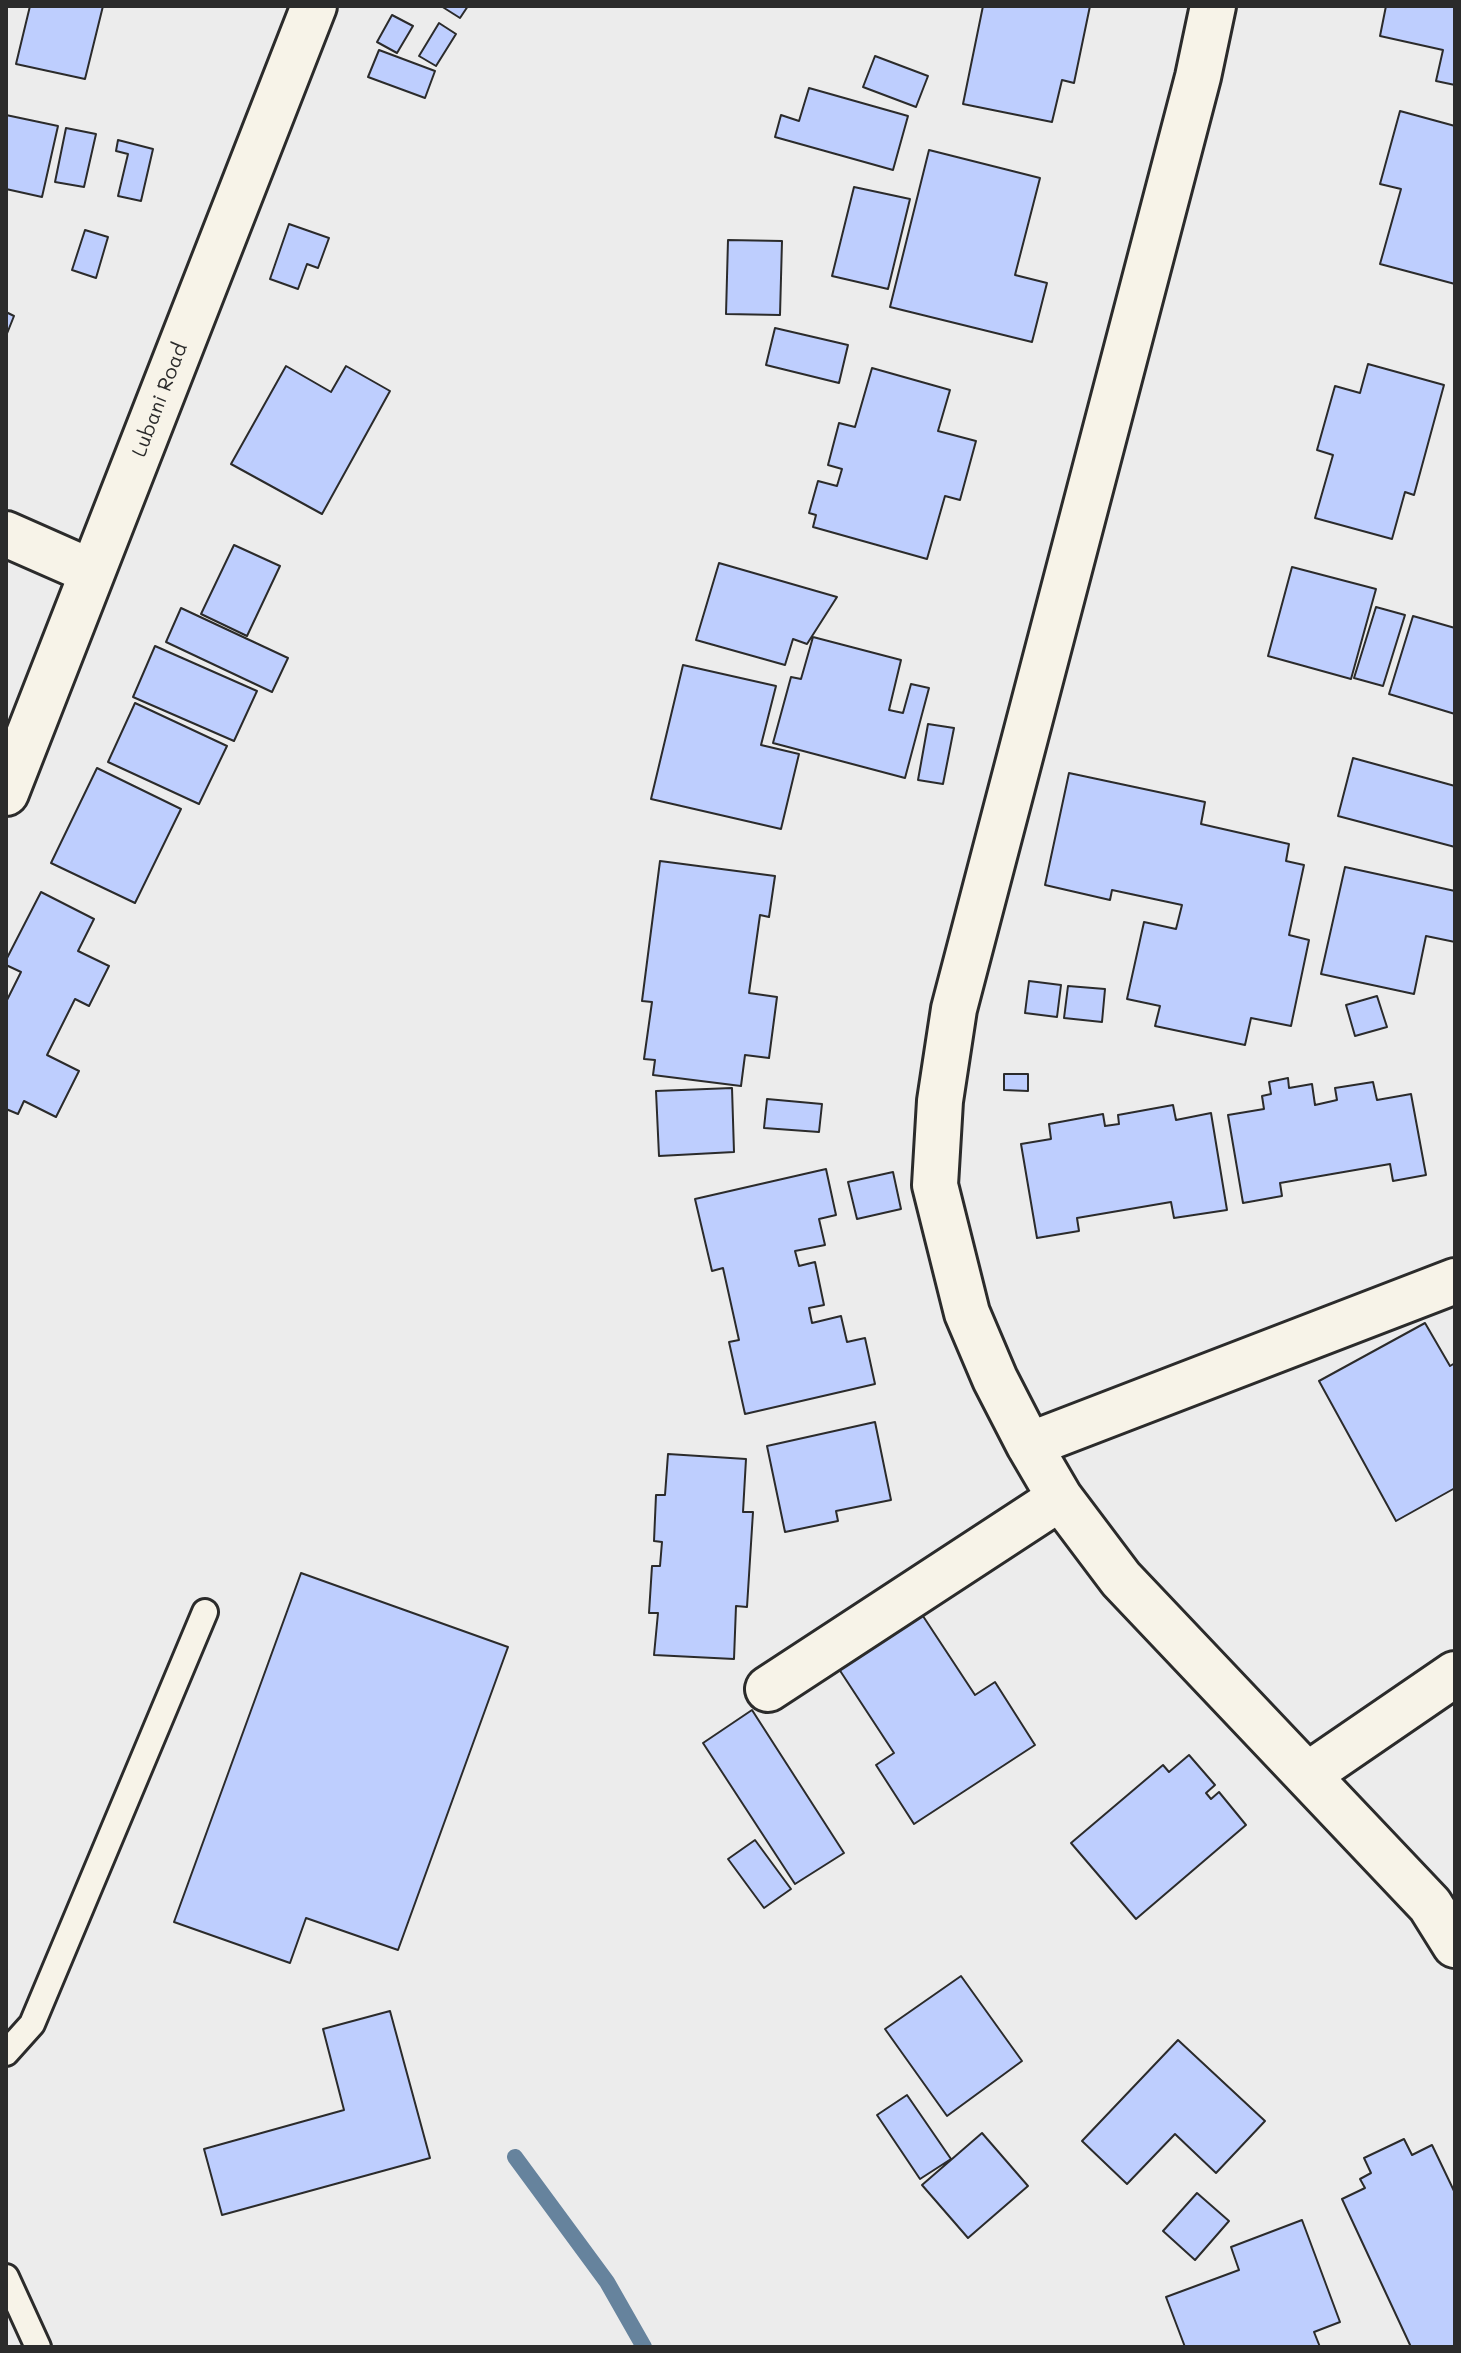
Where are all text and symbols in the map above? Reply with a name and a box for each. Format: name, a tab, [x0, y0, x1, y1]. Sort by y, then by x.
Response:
street label: Lubani Road	[127, 340, 193, 460]

